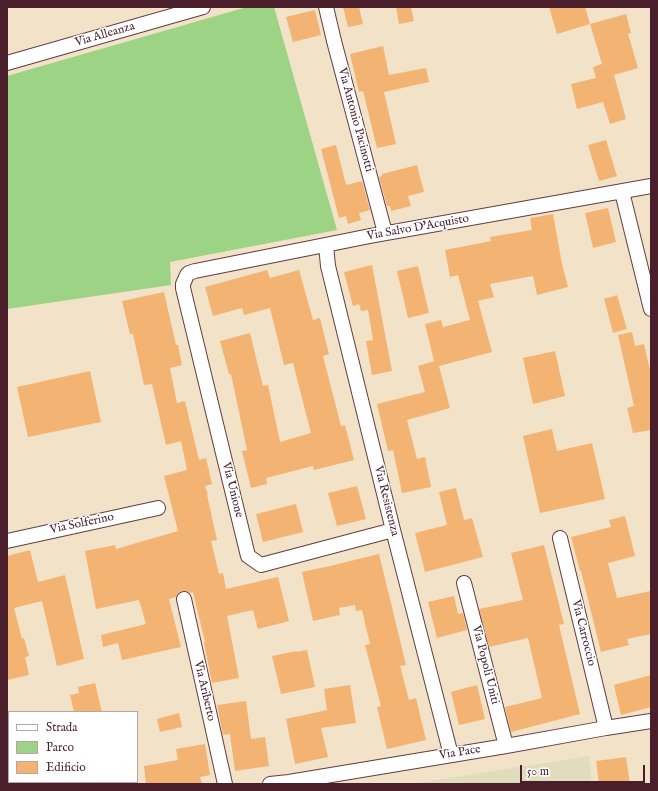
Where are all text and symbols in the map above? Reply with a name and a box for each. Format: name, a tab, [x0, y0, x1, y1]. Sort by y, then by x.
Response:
street label: Via Alleanza	[74, 20, 136, 50]
street label: Via Antonio Pacinotti	[334, 66, 376, 174]
street label: Via Salvo D'Acquisto	[366, 212, 470, 244]
street label: Via Unione	[218, 461, 246, 519]
street label: Via Resistenza	[370, 464, 402, 538]
street label: Via Solferino	[49, 510, 115, 538]
street label: Via Carroccio	[568, 598, 598, 668]
street label: Via Popoli Uniti	[468, 624, 502, 706]
street label: Via Ariberto	[190, 659, 218, 723]
legend	[8, 711, 138, 783]
text: Strada	[46, 720, 77, 735]
text: Parco	[46, 740, 74, 755]
street label: Via Pace	[438, 743, 482, 763]
scale bar	[522, 757, 647, 783]
text: Edificio	[46, 760, 86, 775]
text: 50 m	[527, 764, 549, 779]

